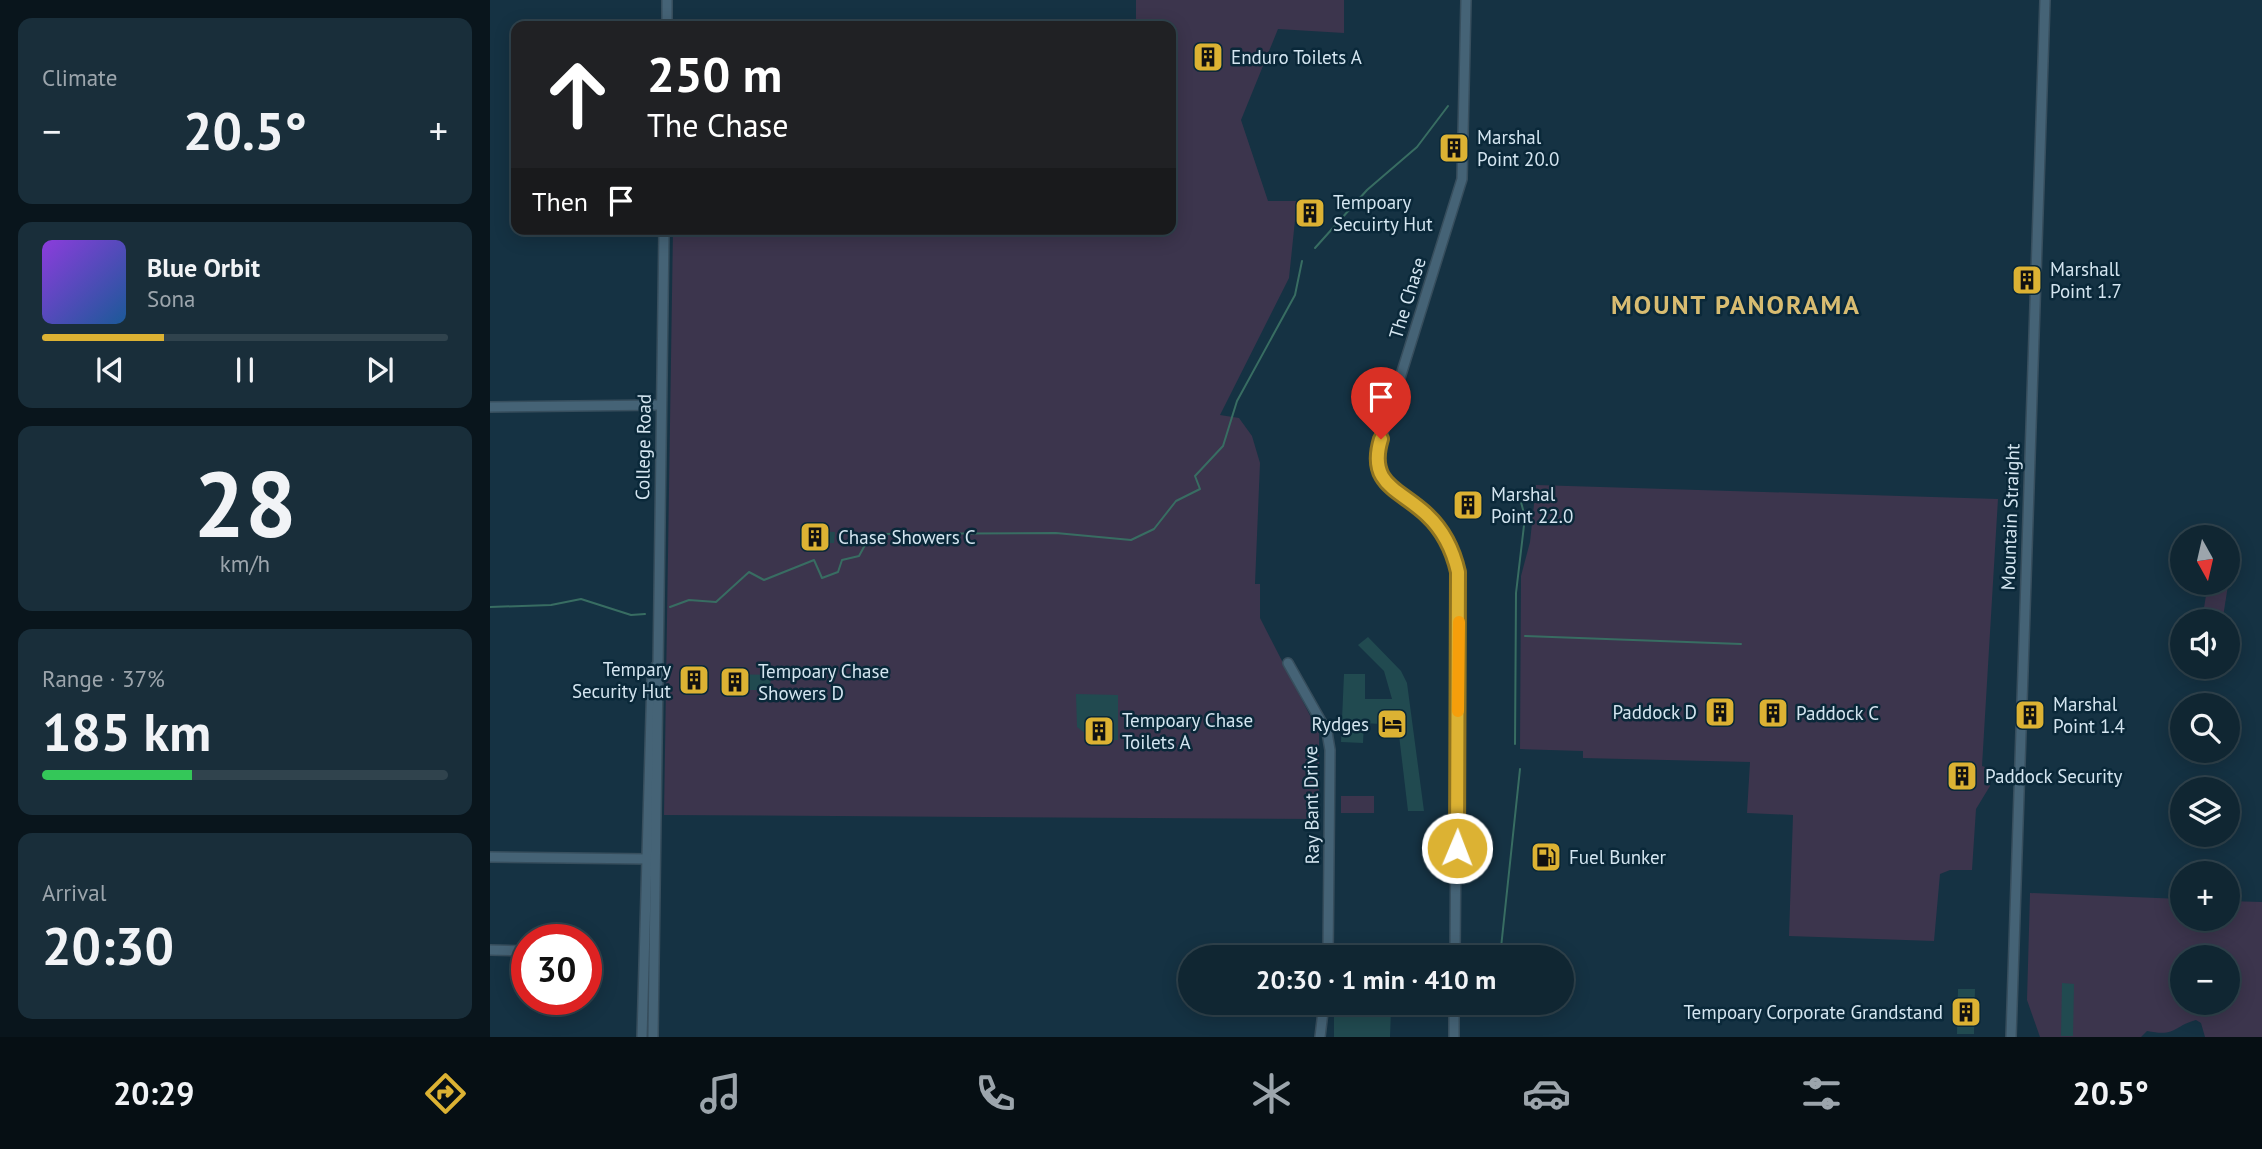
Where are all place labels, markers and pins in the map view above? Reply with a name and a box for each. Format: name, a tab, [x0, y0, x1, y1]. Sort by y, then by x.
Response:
building icon: Enduro Toilets A	[1191, 40, 1225, 74]
place label: Enduro Toilets A	[1231, 45, 1362, 69]
place label: Marshal Point 20.0	[1477, 125, 1559, 171]
building icon: Marshal Point 20.0	[1437, 131, 1471, 165]
place label: Tempoary Secuirty Hut	[1333, 190, 1433, 236]
building icon: Tempoary Secuirty Hut	[1293, 196, 1327, 230]
place label: Marshall Point 1.7	[2050, 257, 2122, 303]
building icon: Marshall Point 1.7	[2010, 263, 2044, 297]
pin	[1351, 367, 1411, 439]
place label: Marshal Point 22.0	[1491, 482, 1573, 528]
building icon: Marshal Point 22.0	[1451, 488, 1485, 522]
building icon: Chase Showers C	[798, 520, 832, 554]
place label: Chase Showers C	[838, 525, 976, 549]
place label: Tempary Security Hut	[572, 657, 672, 703]
place label: Tempoary Chase Showers D	[758, 659, 889, 705]
building icon: Tempary Security Hut	[677, 663, 711, 697]
building icon: Tempoary Chase Showers D	[718, 665, 752, 699]
place label: Marshal Point 1.4	[2053, 692, 2125, 738]
building icon: Paddock D	[1703, 695, 1737, 729]
building icon: Paddock C	[1756, 696, 1790, 730]
building icon: Marshal Point 1.4	[2013, 698, 2047, 732]
place label: Paddock D	[1612, 700, 1697, 724]
place label: Paddock C	[1796, 701, 1879, 725]
hotel icon: Rydges	[1375, 707, 1409, 741]
place label: Tempoary Chase Toilets A	[1122, 708, 1253, 754]
place label: Rydges	[1311, 712, 1369, 736]
building icon: Tempoary Chase Toilets A	[1082, 714, 1116, 748]
building icon: Paddock Security	[1945, 759, 1979, 793]
place label: Paddock Security	[1985, 764, 2123, 788]
fuel station icon: Fuel Bunker	[1529, 840, 1563, 874]
place label: Fuel Bunker	[1569, 845, 1667, 869]
building icon: Tempoary Corporate Grandstand	[1949, 995, 1983, 1029]
place label: Tempoary Corporate Grandstand	[1683, 1000, 1943, 1024]

